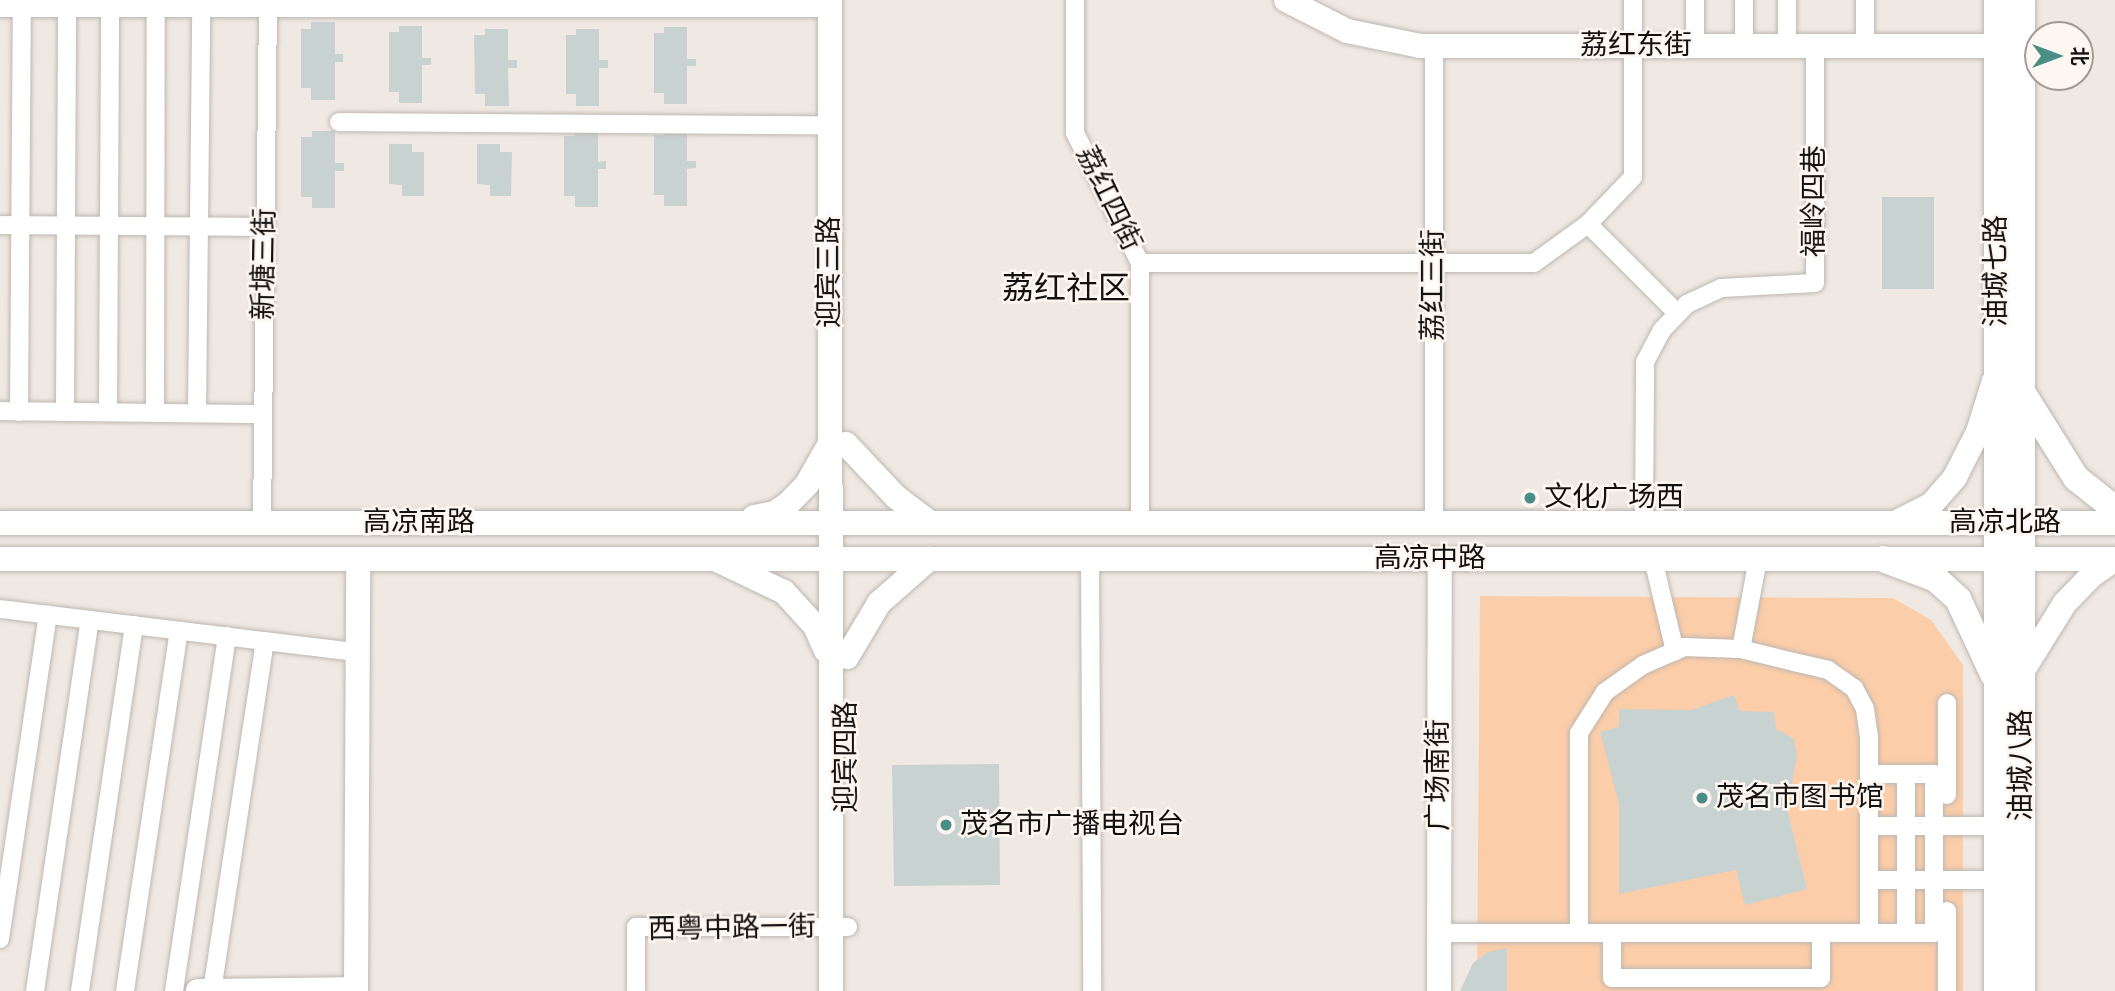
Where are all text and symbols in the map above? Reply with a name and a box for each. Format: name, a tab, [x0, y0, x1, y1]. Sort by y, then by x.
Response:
north arrow	[2024, 21, 2094, 91]
street label: 荔红东街	[1580, 29, 1692, 63]
text: 北	[2069, 46, 2088, 66]
street label: 荔红四街	[1068, 141, 1148, 257]
street label: 福岭四巷	[1798, 145, 1832, 257]
street label: 新塘三街	[247, 208, 283, 320]
street label: 油城七路	[1980, 215, 2014, 327]
street label: 迎宾三路	[813, 216, 847, 328]
street label: 荔红三街	[1417, 229, 1451, 341]
district label: 荔红社区	[1002, 270, 1130, 308]
place label: 文化广场西	[1544, 481, 1684, 515]
marker: 文化广场西	[1522, 490, 1538, 506]
street label: 高凉南路	[363, 506, 475, 540]
street label: 高凉北路	[1949, 506, 2061, 540]
street label: 高凉中路	[1374, 542, 1486, 576]
street label: 迎宾四路	[830, 701, 864, 813]
street label: 油城八路	[2005, 709, 2039, 821]
street label: 广场南街	[1422, 719, 1456, 831]
place label: 茂名市图书馆	[1716, 781, 1884, 815]
marker: 茂名市图书馆	[1694, 790, 1710, 806]
place label: 茂名市广播电视台	[960, 808, 1184, 842]
marker: 茂名市广播电视台	[938, 817, 954, 833]
street label: 西粤中路一街	[648, 911, 816, 947]

